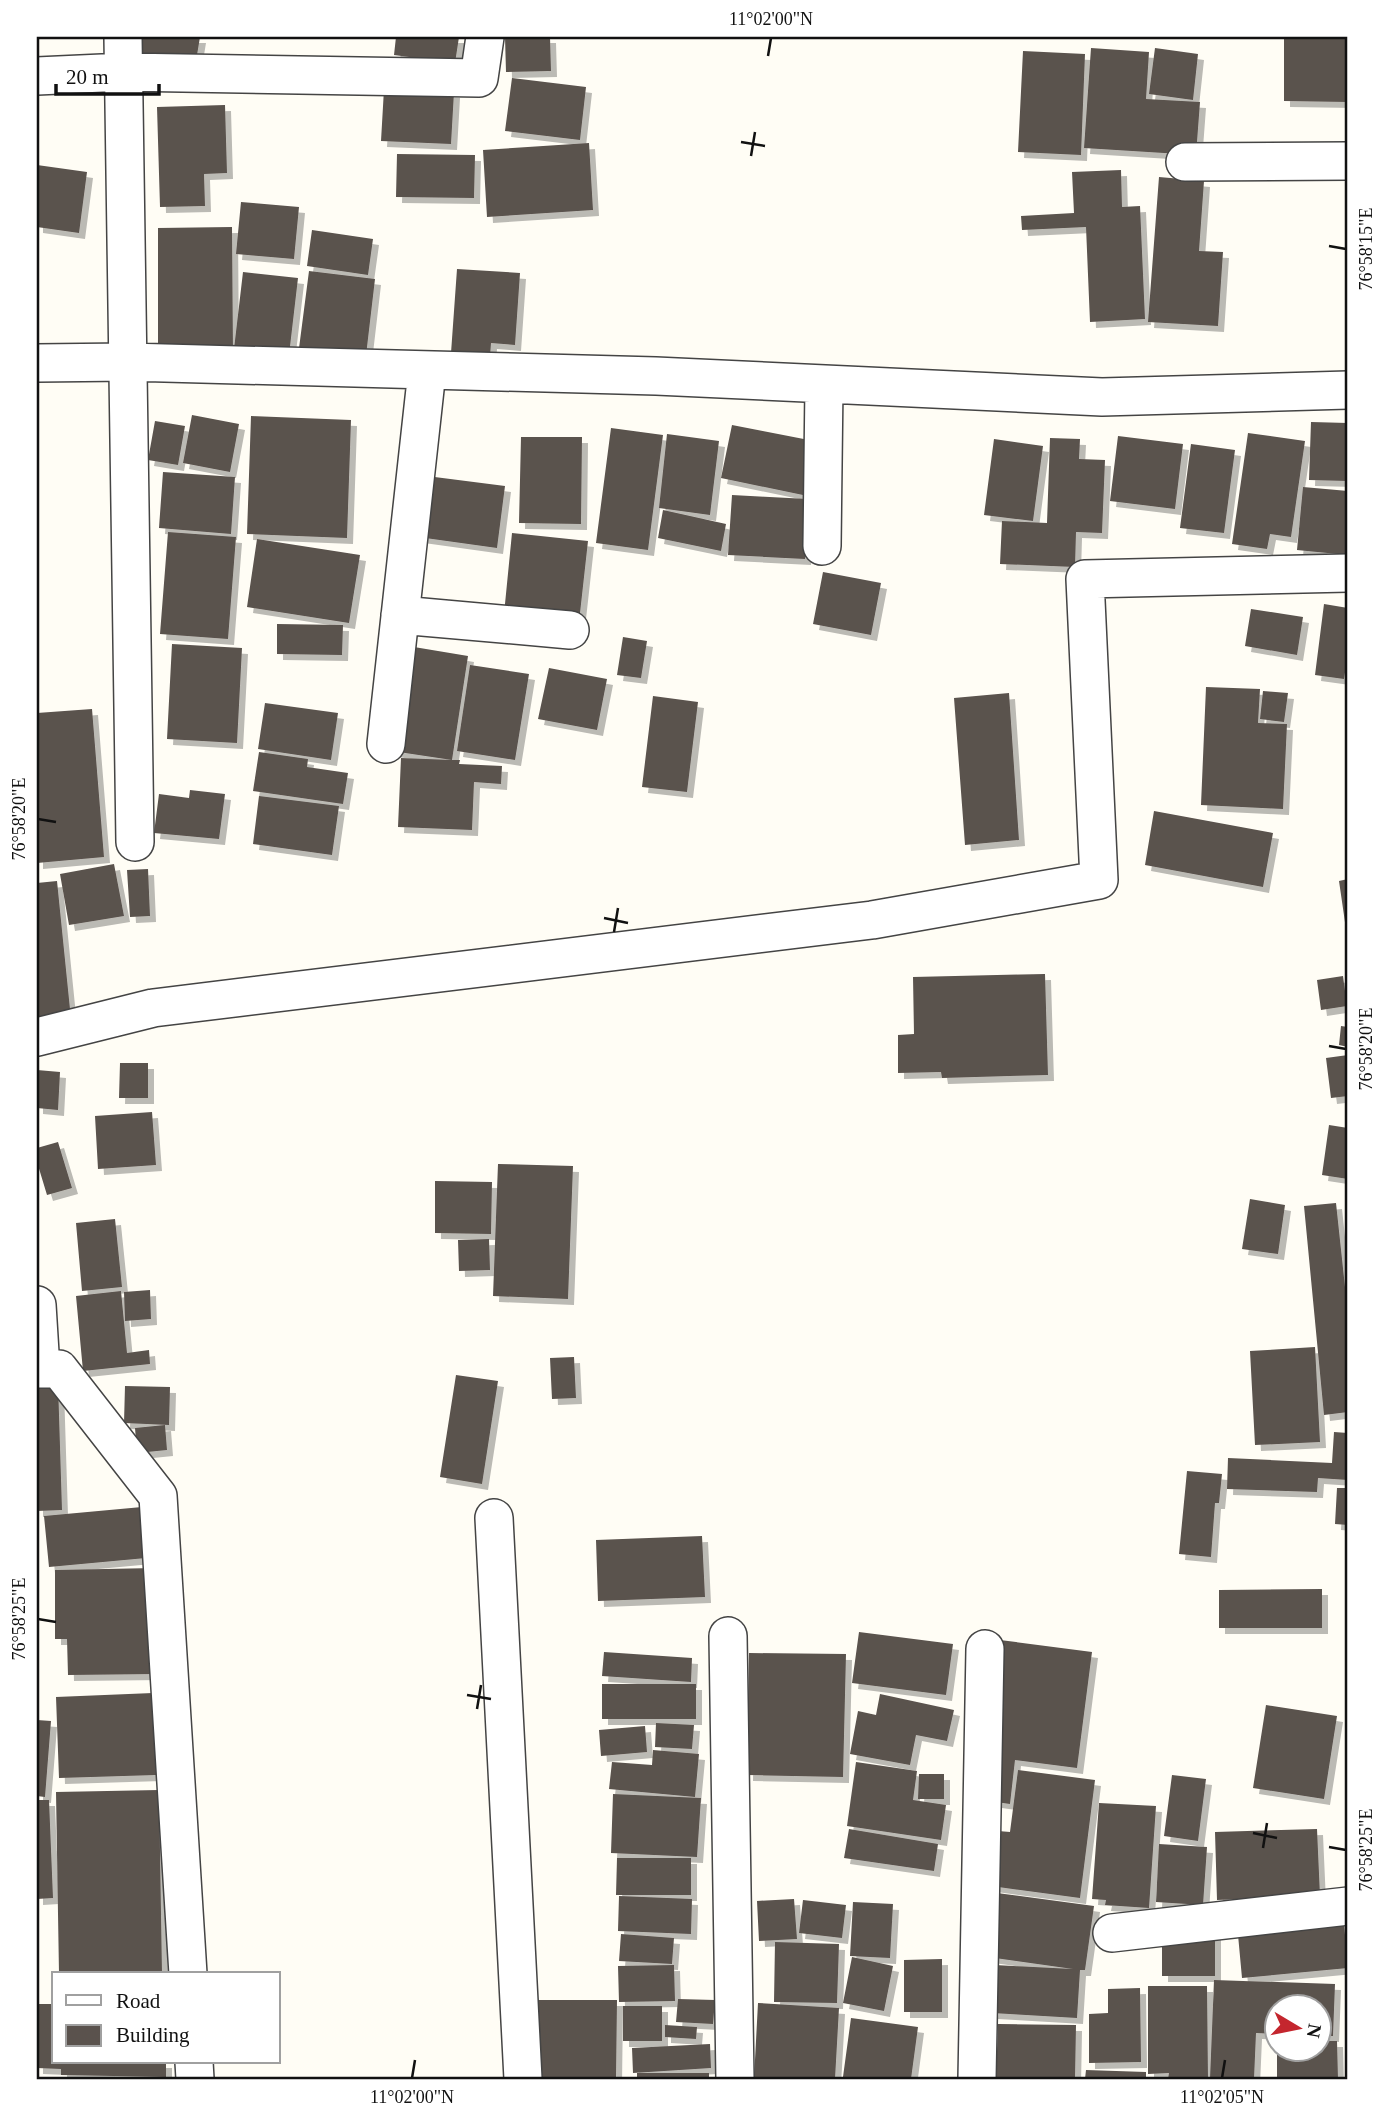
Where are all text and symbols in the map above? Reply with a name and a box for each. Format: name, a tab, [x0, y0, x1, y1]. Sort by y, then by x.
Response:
text: 11°02'00"N	[729, 9, 813, 29]
scale bar	[56, 52, 159, 96]
text: 20 m	[66, 65, 109, 89]
text: 76°58'15"E	[1356, 208, 1376, 290]
text: 76°58'20"E	[9, 778, 29, 860]
text: 76°58'20"E	[1356, 1008, 1376, 1090]
text: 76°58'25"E	[9, 1578, 29, 1660]
text: 76°58'25"E	[1356, 1809, 1376, 1891]
legend	[52, 1972, 280, 2064]
text: Road	[116, 1989, 161, 2013]
north arrow	[1262, 1994, 1332, 2064]
text: N	[1303, 2022, 1326, 2040]
text: Building	[116, 2023, 190, 2047]
text: 11°02'00"N	[370, 2087, 454, 2107]
text: 11°02'05"N	[1180, 2087, 1264, 2107]

